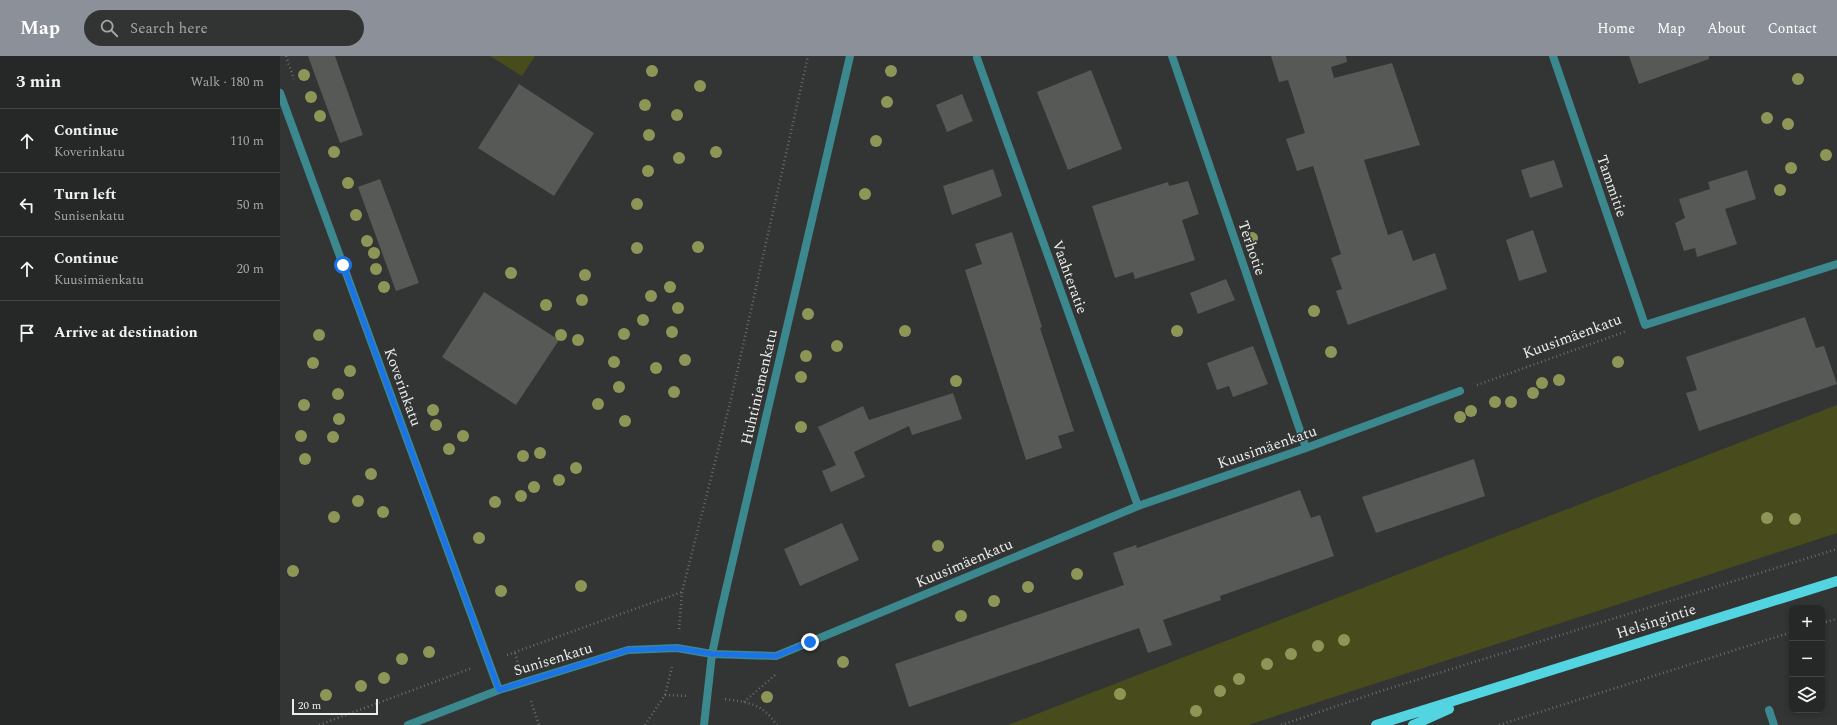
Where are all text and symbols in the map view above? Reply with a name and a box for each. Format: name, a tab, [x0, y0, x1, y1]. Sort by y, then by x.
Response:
search box	[84, 10, 364, 46]
text: Map	[20, 14, 60, 43]
icon: search	[98, 17, 120, 39]
text: Search here	[130, 17, 208, 40]
text: Home	[1597, 18, 1635, 39]
text: Map	[1657, 18, 1685, 39]
text: About	[1707, 18, 1746, 39]
text: Contact	[1768, 18, 1817, 39]
text: 3 min	[16, 69, 61, 95]
text: Walk · 180 m	[190, 72, 264, 92]
text: Continue	[54, 119, 119, 142]
icon: ahead	[16, 130, 38, 152]
text: 110 m	[230, 131, 264, 151]
text: Koverinkatu	[54, 142, 125, 162]
street label: Tammitie	[1590, 152, 1633, 220]
text: Turn left	[54, 183, 116, 206]
icon: left	[16, 194, 38, 216]
text: 50 m	[237, 195, 264, 215]
text: Sunisenkatu	[54, 206, 125, 226]
street label: Terhotie	[1231, 218, 1272, 279]
street label: Vaahteratie	[1046, 237, 1093, 317]
text: Continue	[54, 247, 119, 270]
route start	[334, 256, 352, 274]
icon: ahead	[16, 258, 38, 280]
text: 20 m	[237, 259, 264, 279]
text: Kuusimäenkatu	[54, 270, 144, 290]
street label: Kuusimäenkatu	[1520, 308, 1625, 365]
text: Arrive at destination	[54, 321, 198, 344]
icon: arrive	[16, 322, 38, 344]
street label: Huhtiniemenkatu	[735, 327, 784, 447]
street label: Koverinkatu	[378, 345, 427, 429]
street label: Kuusimäenkatu	[1214, 420, 1320, 475]
street label: Kuusimäenkatu	[912, 533, 1016, 594]
street label: Helsingintie	[1613, 598, 1699, 645]
map controls	[1789, 605, 1825, 713]
button: +	[1789, 605, 1825, 641]
route end	[801, 633, 819, 651]
street label: Sunisenkatu	[511, 637, 595, 682]
button: −	[1789, 641, 1825, 677]
button: layers	[1789, 677, 1825, 713]
scale bar	[292, 697, 378, 716]
text: 20 m	[298, 697, 321, 714]

